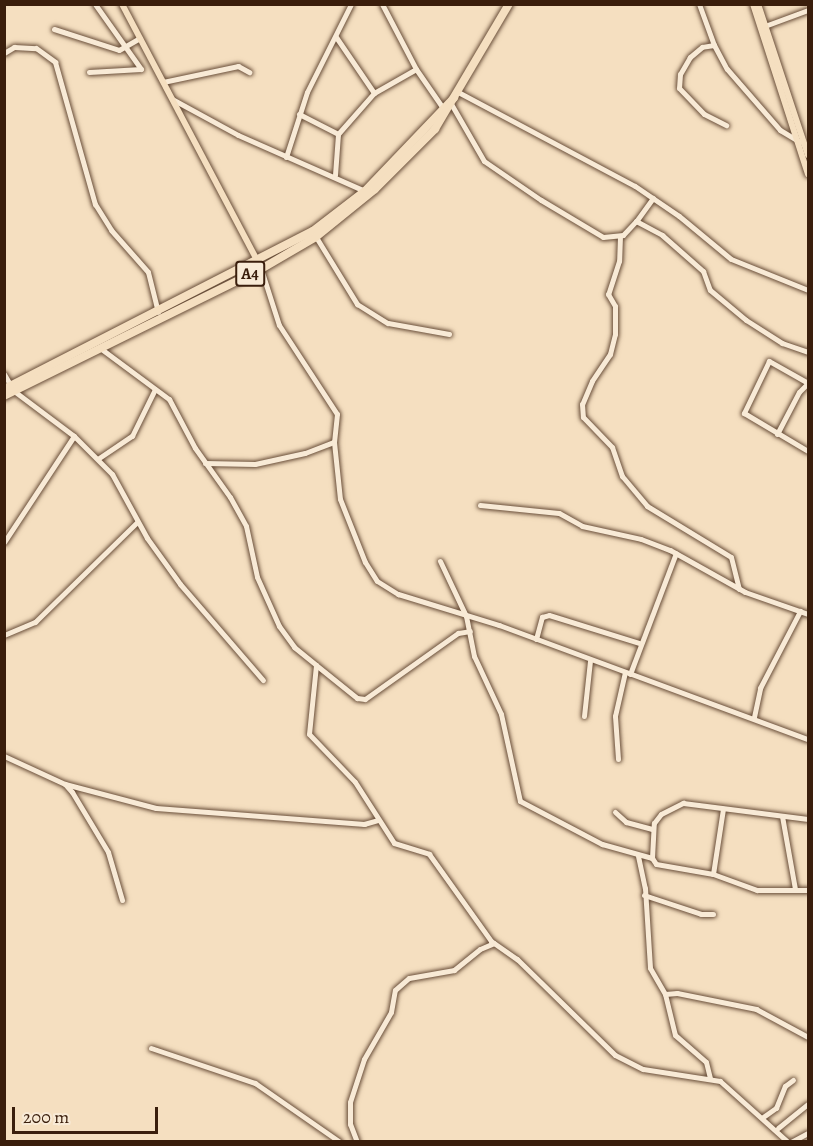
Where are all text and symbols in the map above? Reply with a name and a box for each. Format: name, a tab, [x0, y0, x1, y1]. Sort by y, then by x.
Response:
road number: A4	[235, 261, 265, 287]
scale bar	[15, 1095, 160, 1133]
text: 200 m	[23, 1105, 69, 1129]

